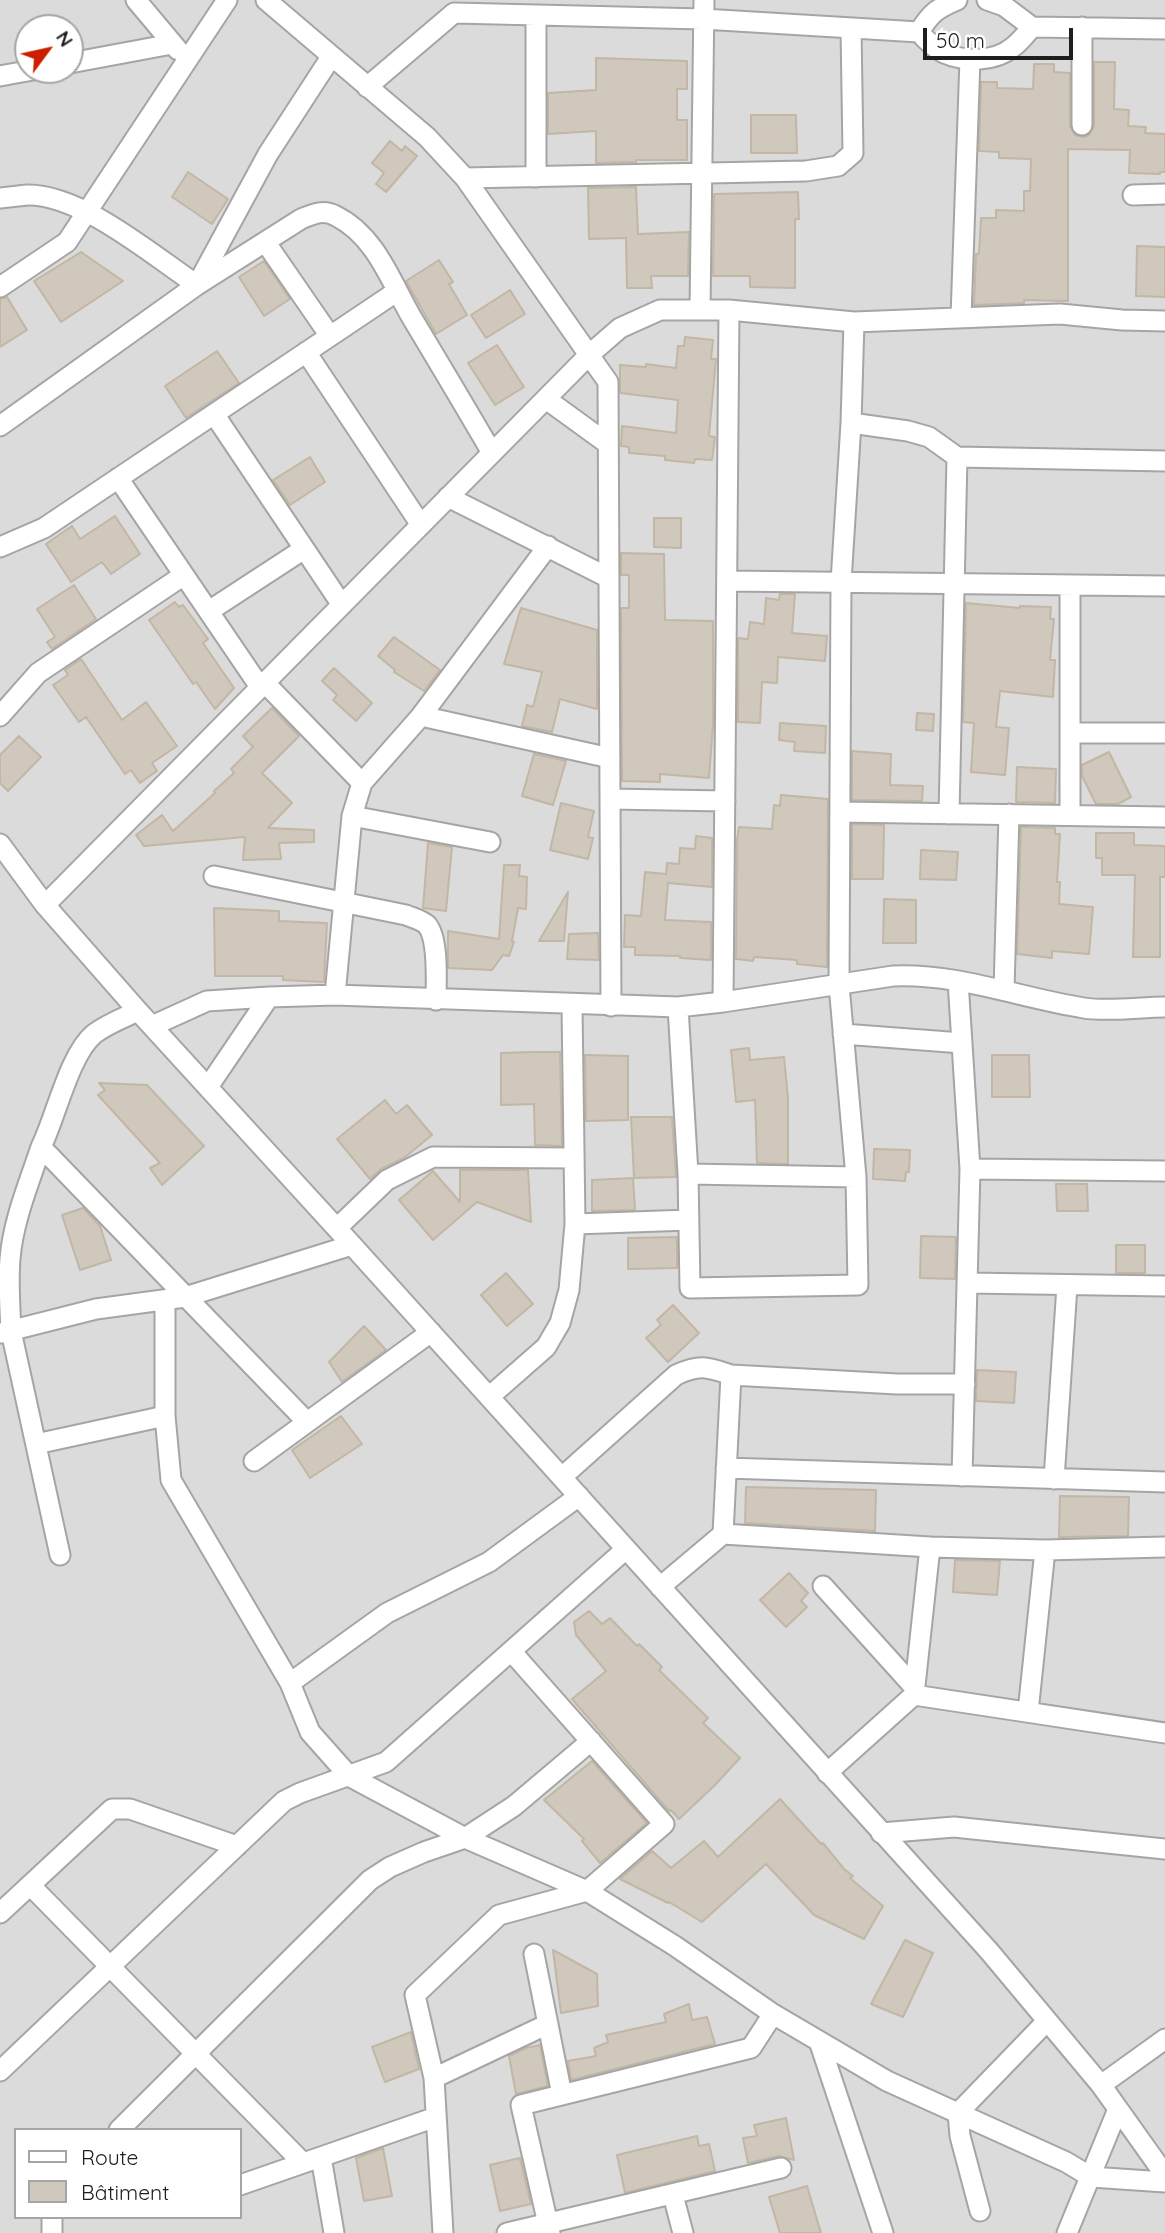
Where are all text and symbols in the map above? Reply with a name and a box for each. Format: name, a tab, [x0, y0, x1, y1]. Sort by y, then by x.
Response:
north arrow	[14, 14, 84, 84]
scale bar	[927, 14, 1078, 58]
text: N	[51, 26, 79, 51]
text: 50 m	[936, 27, 985, 53]
legend	[14, 2128, 242, 2219]
text: Route	[81, 2144, 138, 2170]
text: Bâtiment	[81, 2179, 169, 2205]

